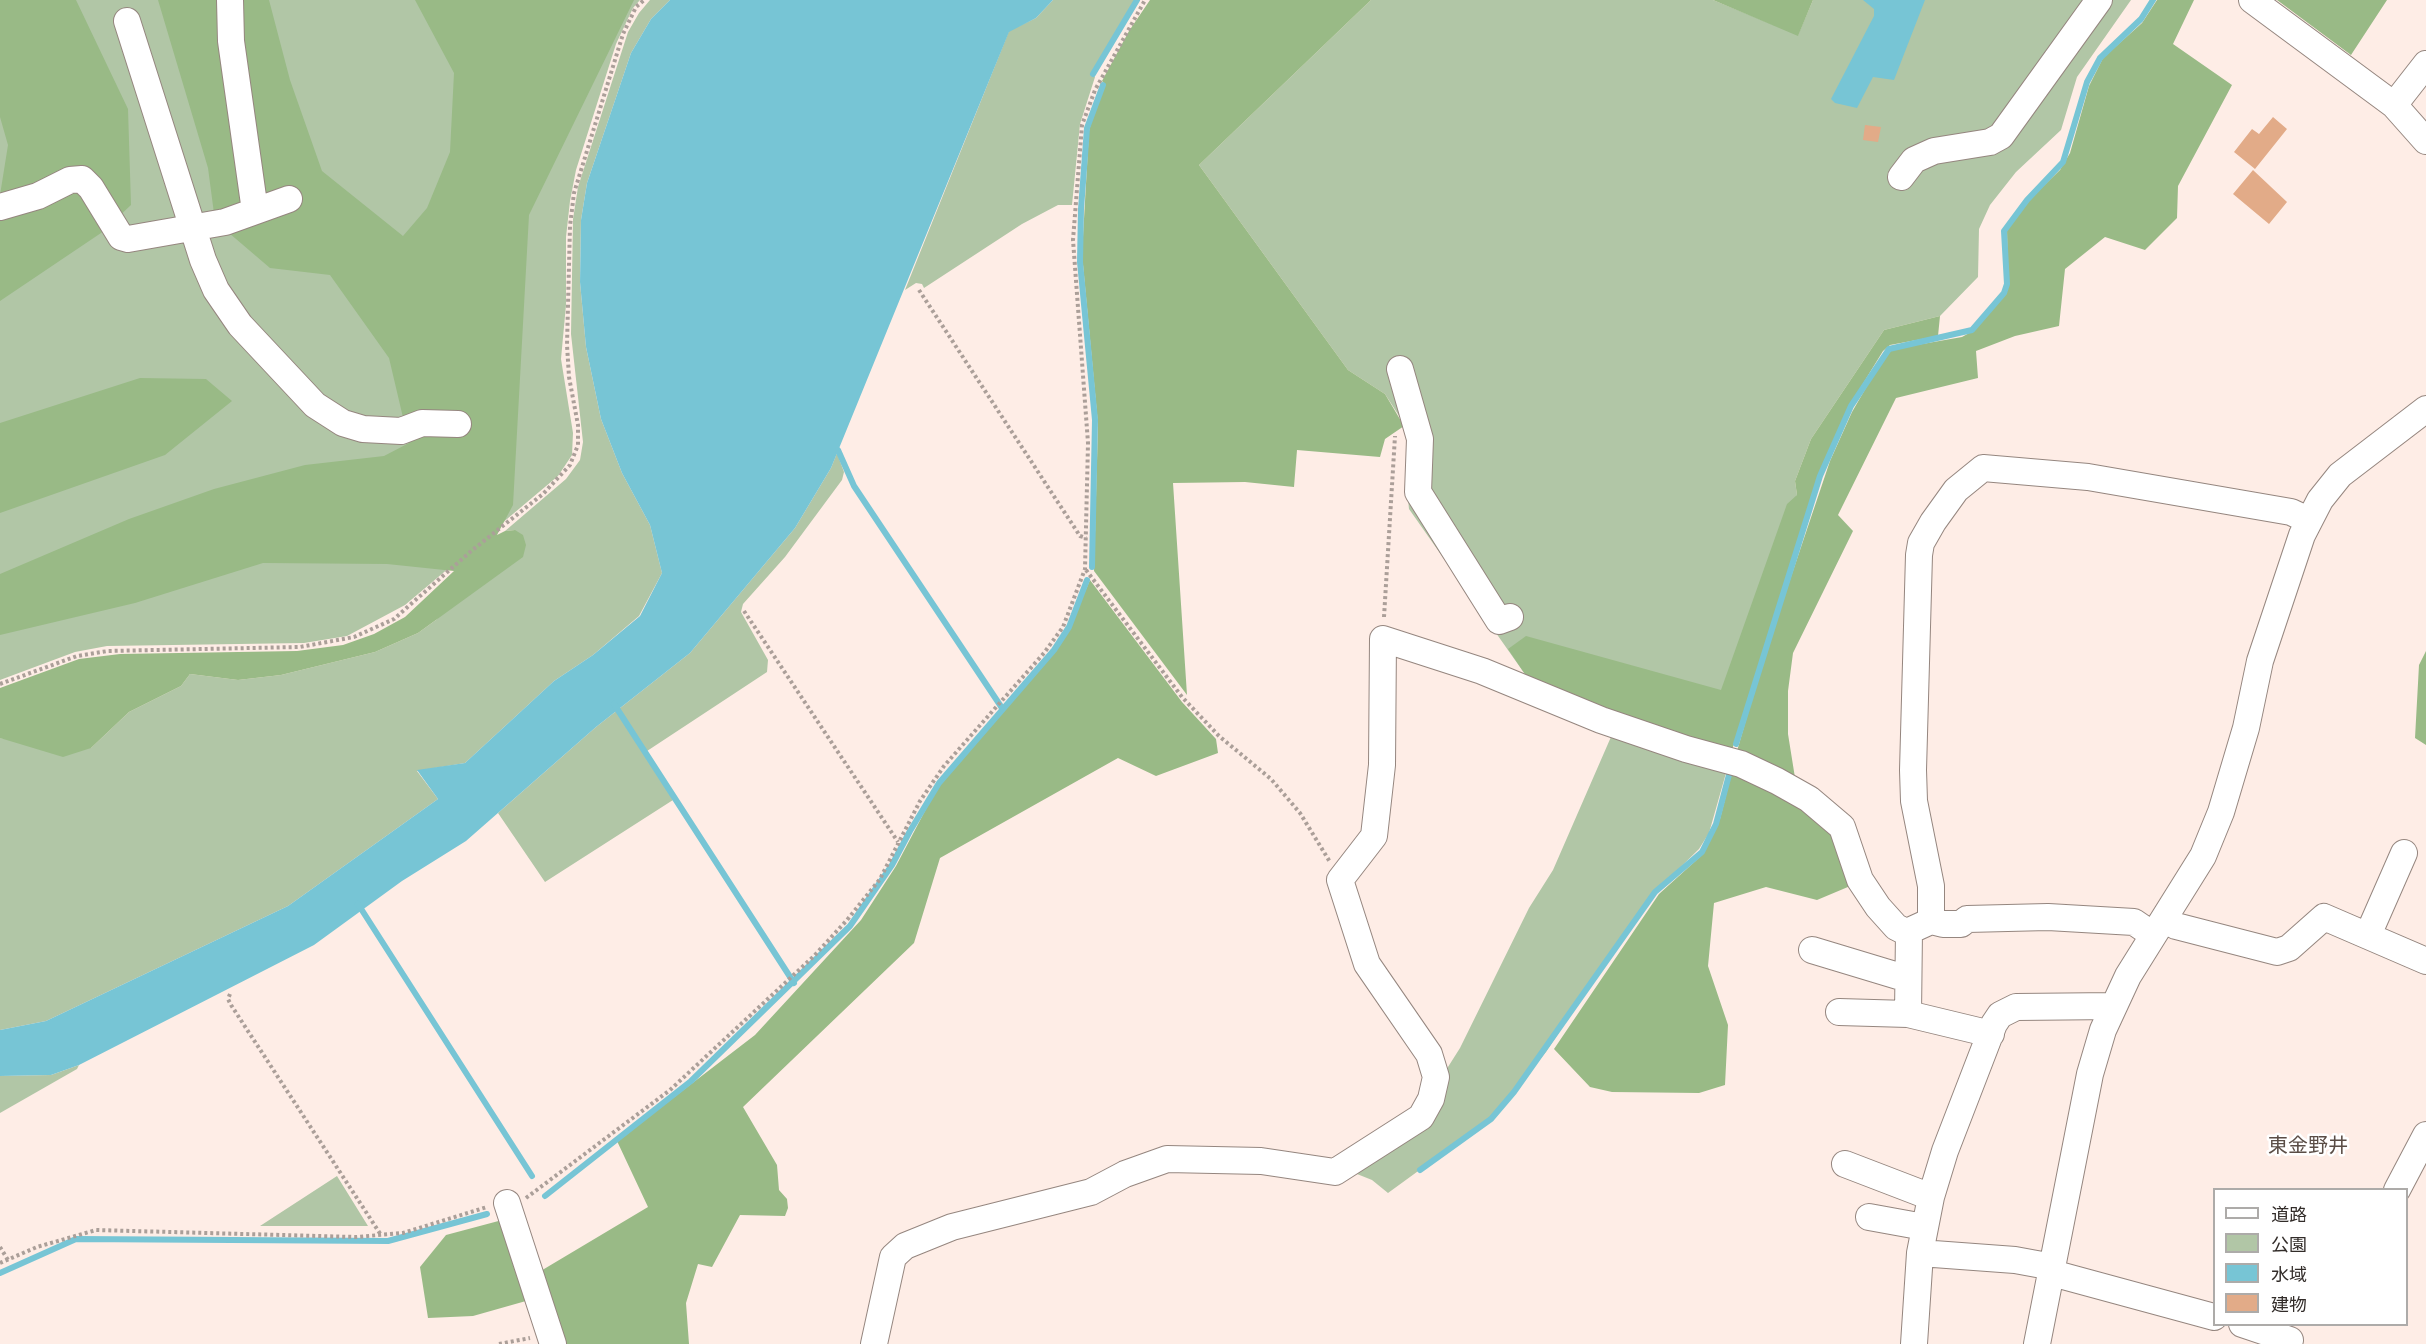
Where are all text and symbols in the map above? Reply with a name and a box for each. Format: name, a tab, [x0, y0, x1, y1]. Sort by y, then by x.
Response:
district label: 東金野井	[2268, 1134, 2348, 1158]
legend	[2213, 1188, 2408, 1326]
text: 道路	[2271, 1204, 2307, 1226]
text: 公園	[2271, 1234, 2307, 1256]
text: 水域	[2271, 1264, 2307, 1286]
text: 建物	[2271, 1294, 2307, 1316]

